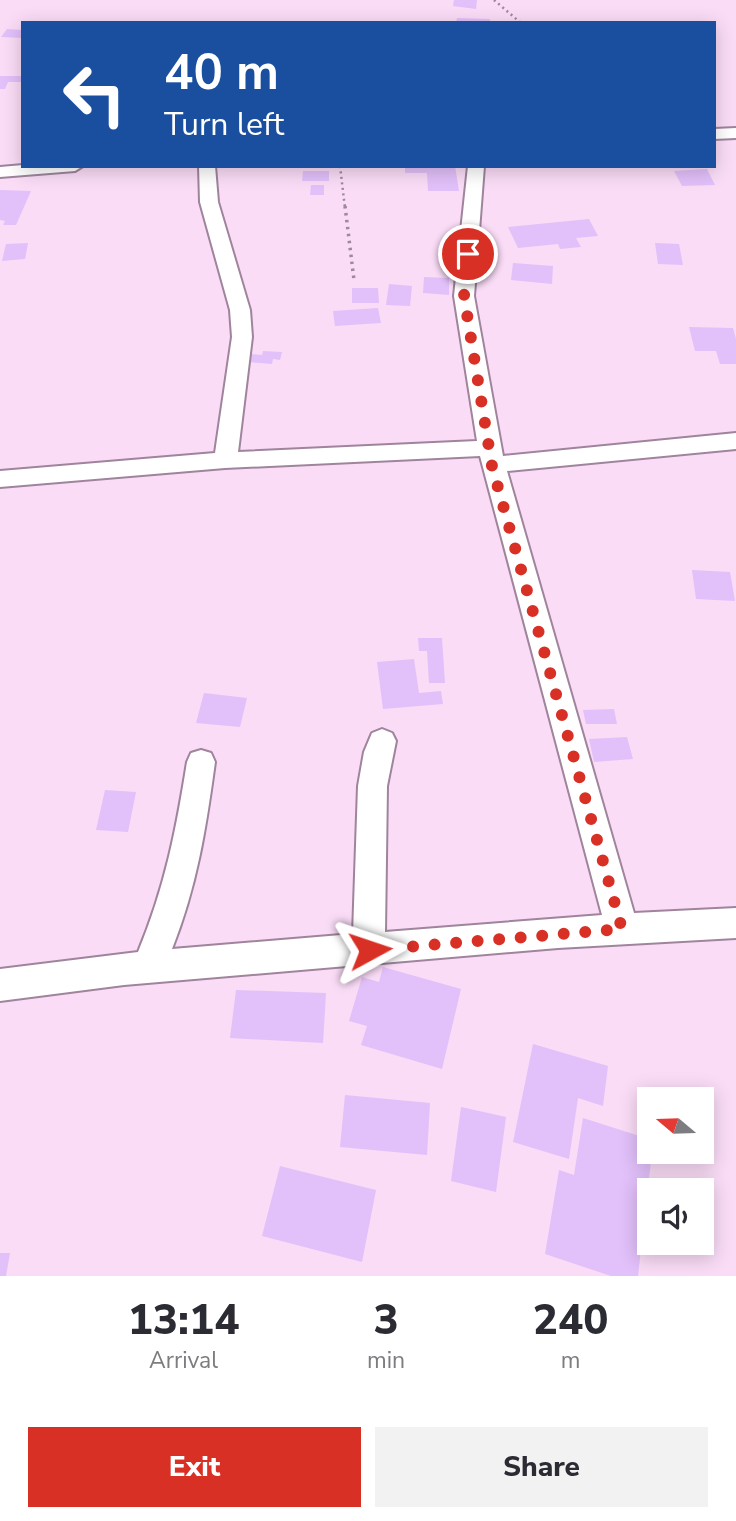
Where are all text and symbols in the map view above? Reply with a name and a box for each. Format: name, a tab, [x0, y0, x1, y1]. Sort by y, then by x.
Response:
text: 40 m	[164, 39, 279, 106]
icon: left	[49, 49, 140, 140]
text: Turn left	[164, 103, 284, 146]
pin	[438, 224, 498, 284]
icon: arrive	[449, 235, 487, 273]
position arrow	[333, 913, 407, 987]
north arrow	[637, 1087, 714, 1164]
map controls	[637, 1087, 714, 1255]
button: sound	[637, 1178, 714, 1255]
text: 13:14	[128, 1292, 239, 1349]
text: 3	[373, 1292, 399, 1349]
text: 240	[533, 1292, 608, 1349]
text: Arrival	[149, 1345, 218, 1376]
text: min	[367, 1345, 405, 1376]
text: m	[561, 1345, 580, 1376]
button: Exit	[28, 1427, 361, 1507]
button: Share	[375, 1427, 708, 1507]

